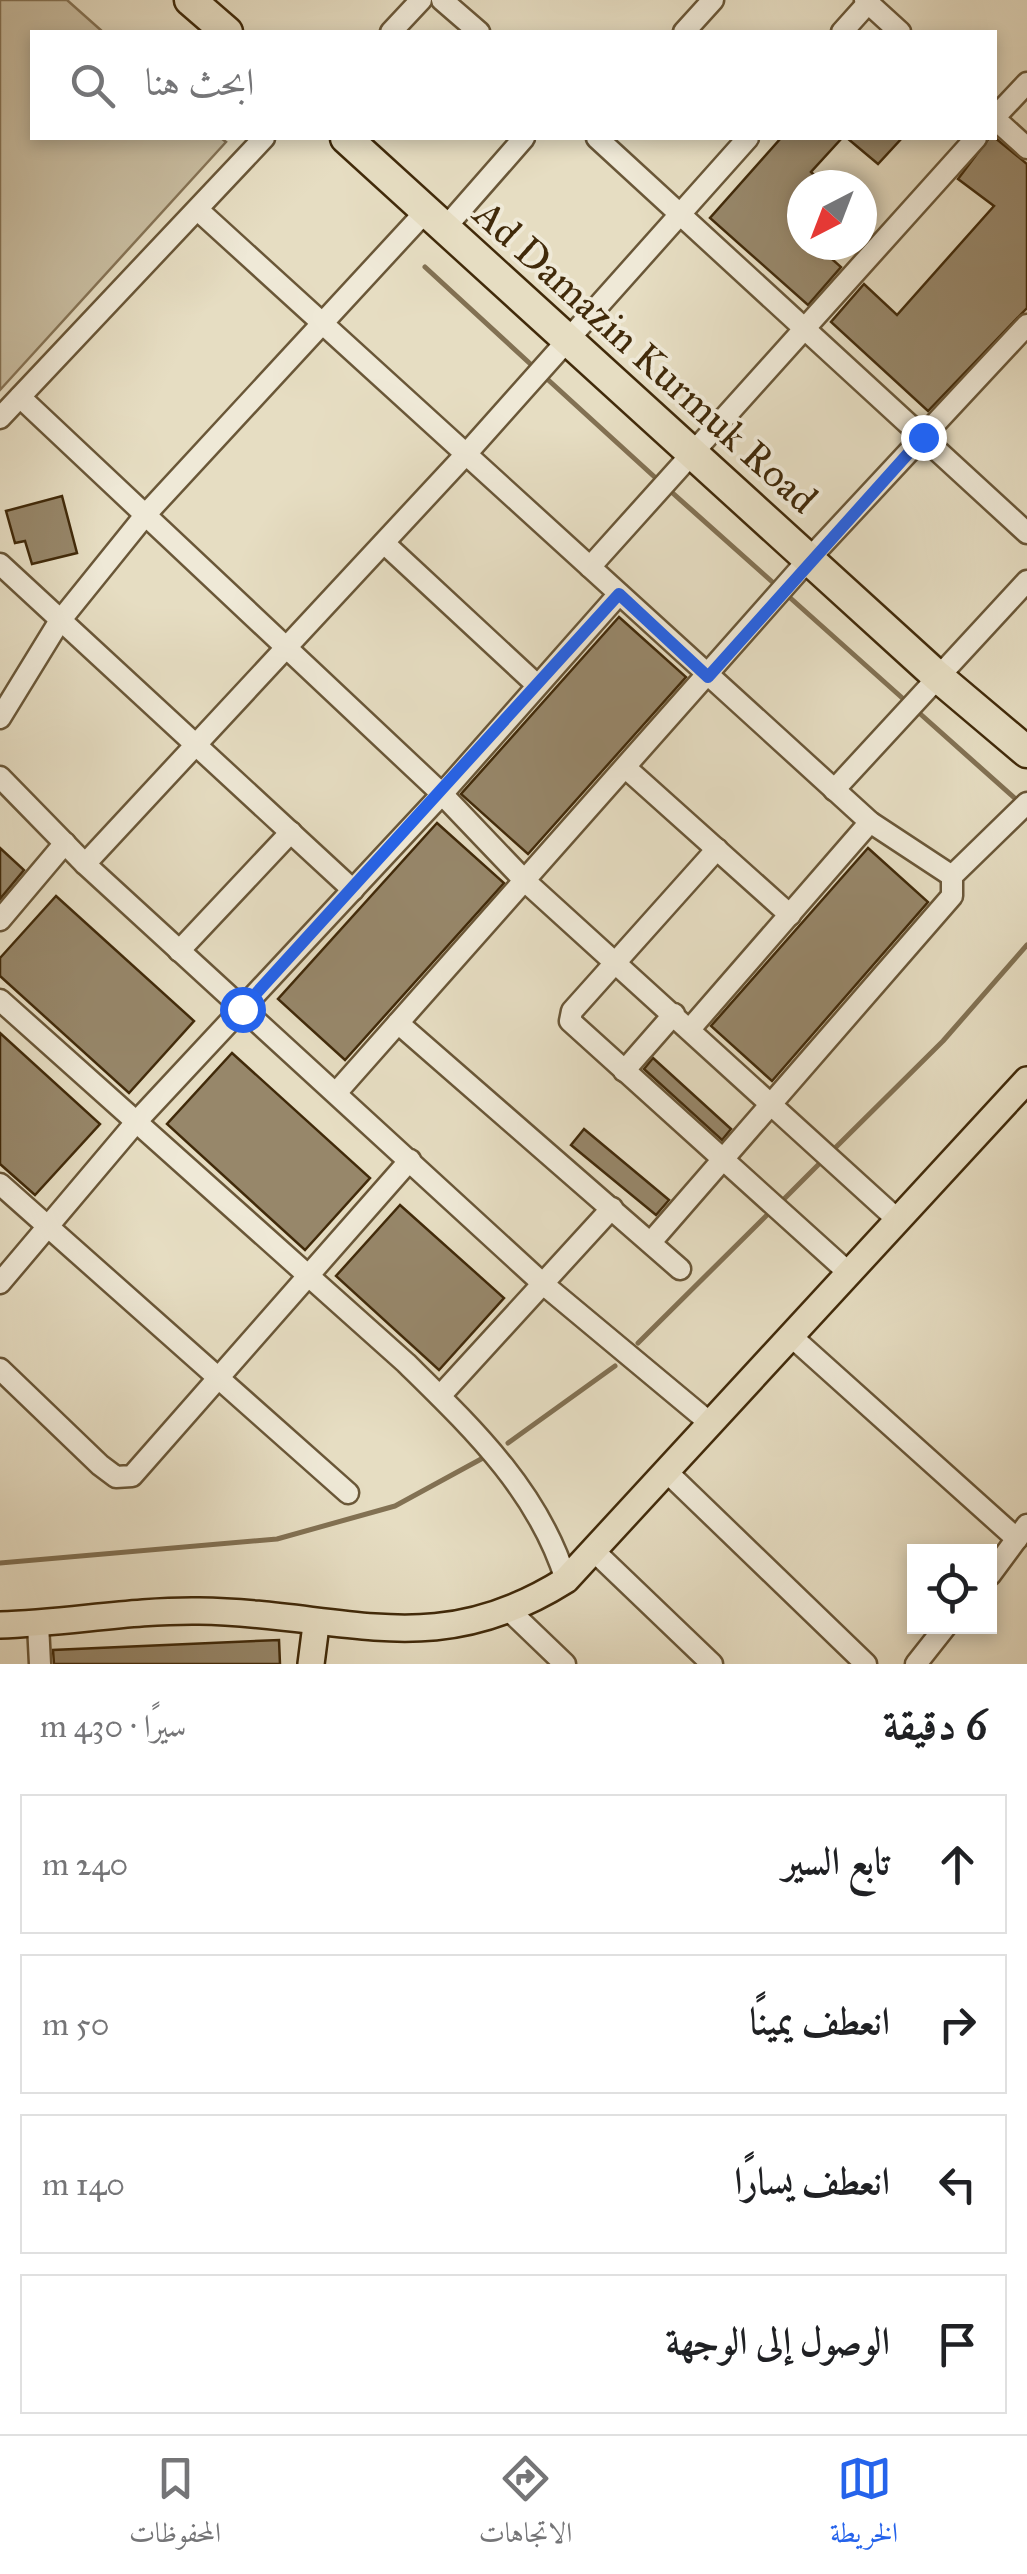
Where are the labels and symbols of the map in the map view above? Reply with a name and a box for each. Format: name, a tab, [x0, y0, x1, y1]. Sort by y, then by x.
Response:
north arrow	[787, 170, 877, 260]
street label: Ad Damazin Kurmuk Road	[462, 188, 828, 524]
route end	[901, 415, 947, 461]
route start	[220, 987, 266, 1033]

